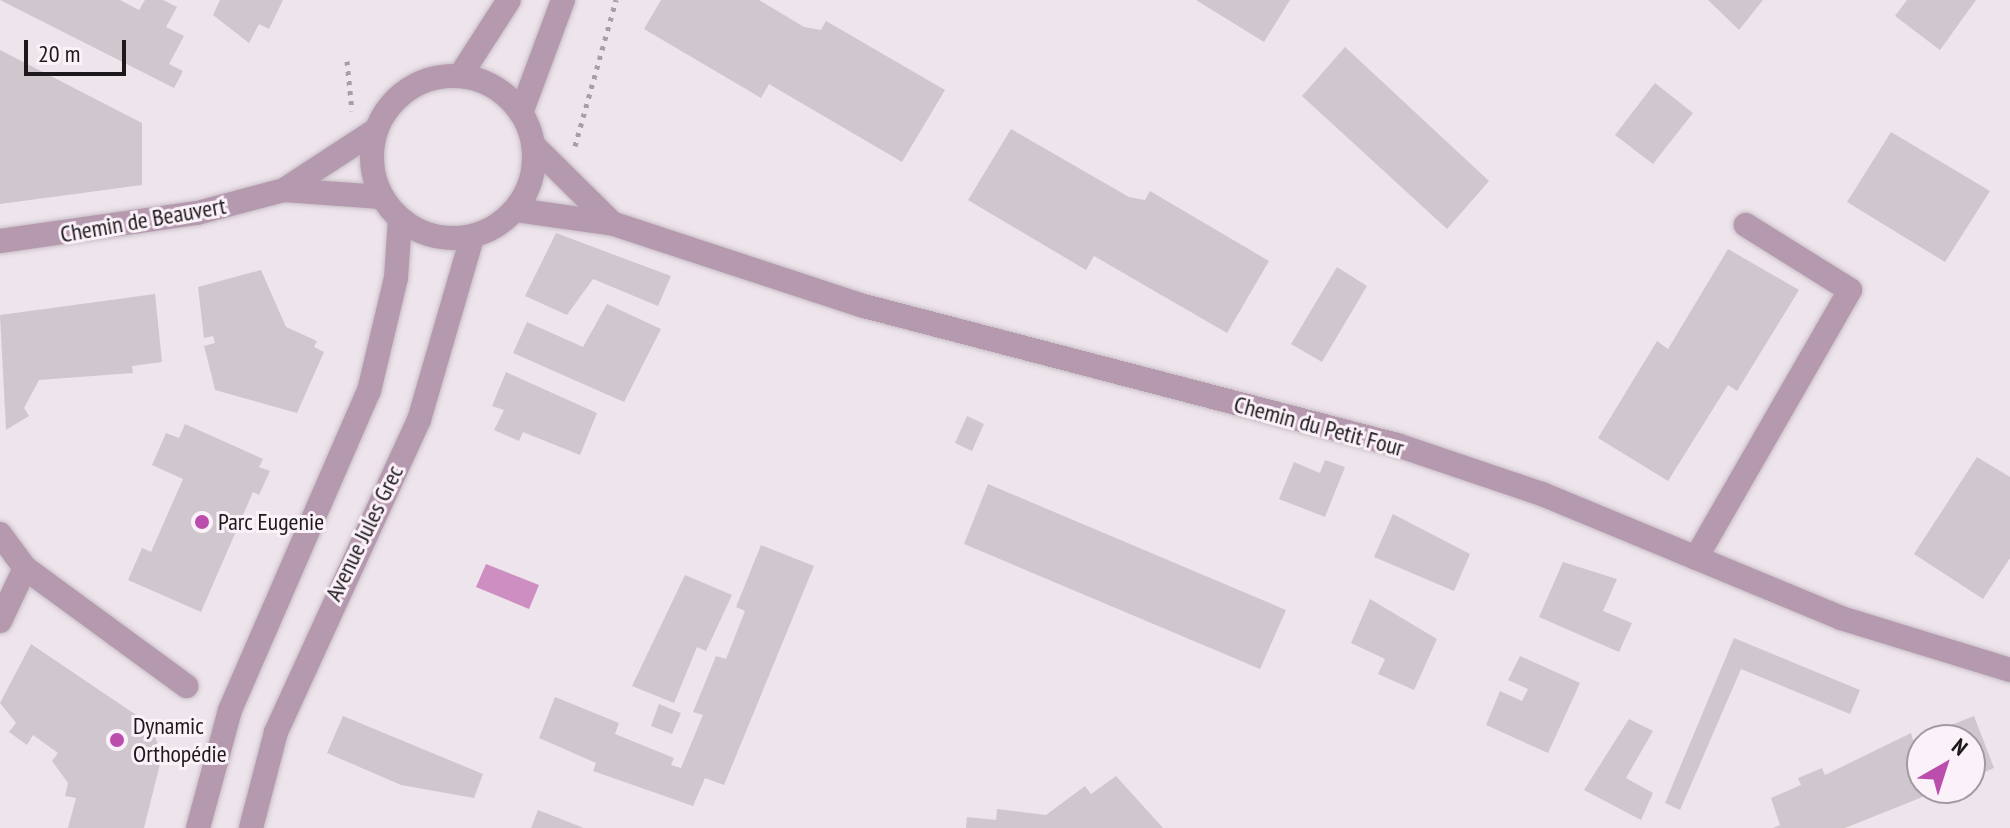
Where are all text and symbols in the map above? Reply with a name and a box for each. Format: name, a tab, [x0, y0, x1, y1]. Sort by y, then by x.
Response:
scale bar	[28, 24, 130, 74]
text: 20 m	[38, 38, 80, 69]
street label: Chemin de Beauvert	[58, 191, 228, 249]
street label: Chemin du Petit Four	[1231, 389, 1407, 463]
street label: Avenue Jules Grec	[319, 460, 409, 606]
place label: Parc Eugenie	[218, 508, 325, 536]
marker: Parc Eugenie	[193, 513, 211, 531]
place label: Dynamic Orthopédie	[133, 712, 227, 768]
north arrow	[1906, 724, 1986, 804]
marker: Dynamic Orthopédie	[108, 731, 126, 749]
text: N	[1946, 732, 1973, 762]

